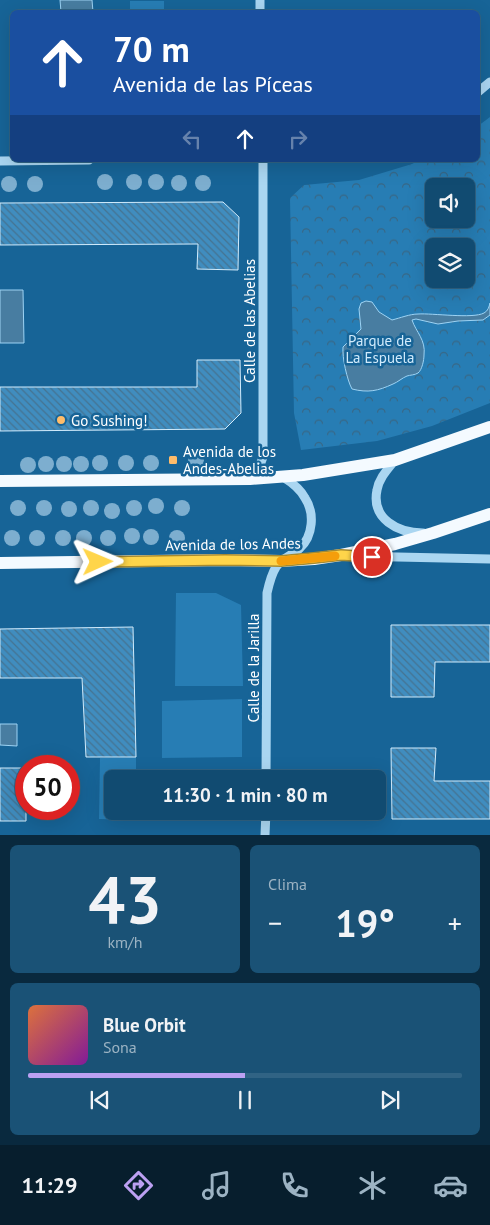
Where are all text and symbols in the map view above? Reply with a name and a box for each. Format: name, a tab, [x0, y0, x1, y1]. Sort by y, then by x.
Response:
text: 70 m	[113, 26, 190, 72]
icon: ahead	[30, 30, 95, 95]
text: Avenida de las Píceas	[113, 70, 313, 98]
icon: left	[178, 125, 206, 153]
icon: ahead	[231, 125, 259, 153]
icon: right	[284, 125, 312, 153]
map controls	[425, 178, 475, 288]
button: sound	[425, 178, 475, 228]
button: layers	[425, 238, 475, 288]
street label: Calle de las Abelias	[240, 259, 259, 383]
park label: Parque de La Espuela	[346, 331, 414, 367]
place label: Go Sushing!	[71, 411, 148, 430]
marker: Go Sushing!	[55, 414, 67, 426]
place label: Avenida de los Andes-Abelias	[183, 442, 276, 478]
marker: Avenida de los Andes-Abelias	[167, 454, 179, 466]
street label: Avenida de los Andes	[165, 533, 301, 555]
position arrow	[71, 535, 123, 587]
pin	[351, 536, 393, 578]
icon: arrive	[358, 543, 386, 571]
street label: Calle de la Jarilla	[244, 614, 263, 722]
speed limit sign: 50	[15, 755, 80, 820]
text: 11:30 · 1 min · 80 m	[162, 783, 328, 807]
text: 43	[88, 857, 162, 941]
text: Clima	[268, 874, 307, 894]
text: 19°	[335, 898, 395, 947]
text: −	[268, 904, 282, 941]
text: +	[448, 904, 462, 941]
text: km/h	[107, 932, 143, 952]
text: Blue Orbit	[103, 1013, 186, 1037]
text: Sona	[103, 1037, 137, 1057]
icon: previous	[86, 1086, 114, 1114]
icon: pause	[231, 1086, 259, 1114]
icon: next	[376, 1086, 404, 1114]
icon: directions	[121, 1168, 156, 1203]
icon: music	[199, 1168, 234, 1203]
icon: phone	[277, 1168, 312, 1203]
icon: climate	[355, 1168, 390, 1203]
icon: car	[433, 1168, 468, 1203]
text: 11:29	[22, 1171, 77, 1199]

